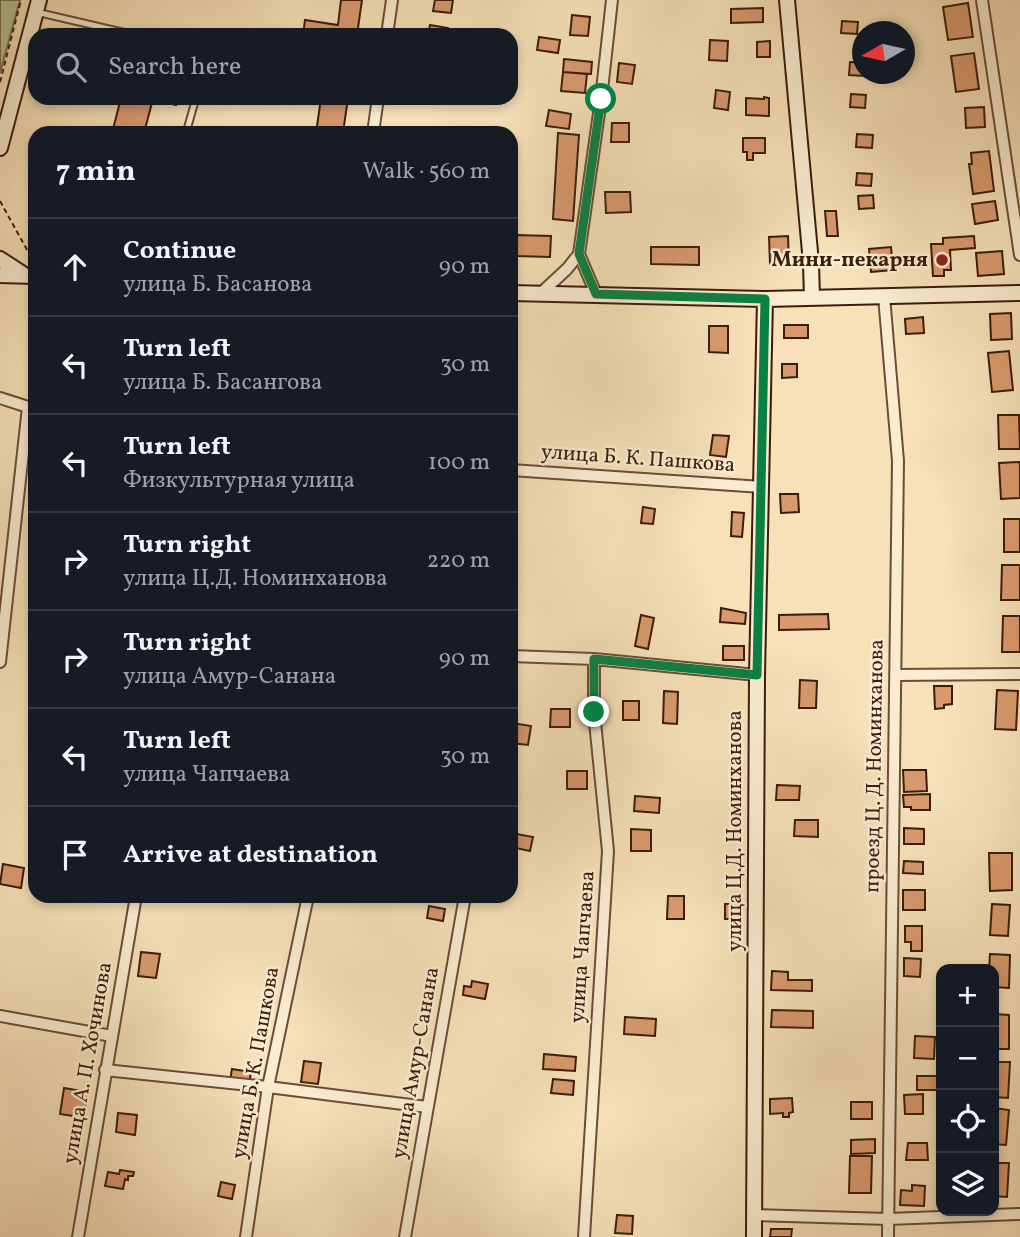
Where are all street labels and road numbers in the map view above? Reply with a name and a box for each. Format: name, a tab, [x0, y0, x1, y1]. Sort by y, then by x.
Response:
street label: улица Б. К. Пашкова	[540, 438, 736, 480]
street label: проезд Ц. Д. Номинханова	[858, 639, 892, 893]
street label: улица Ц.Д. Номинханова	[721, 710, 750, 952]
street label: улица Чапчаева	[563, 870, 603, 1024]
street label: улица А. П. Хочинова	[56, 960, 120, 1166]
street label: улица Б. К. Пашкова	[225, 965, 287, 1161]
street label: улица Амур-Санана	[385, 965, 447, 1161]

